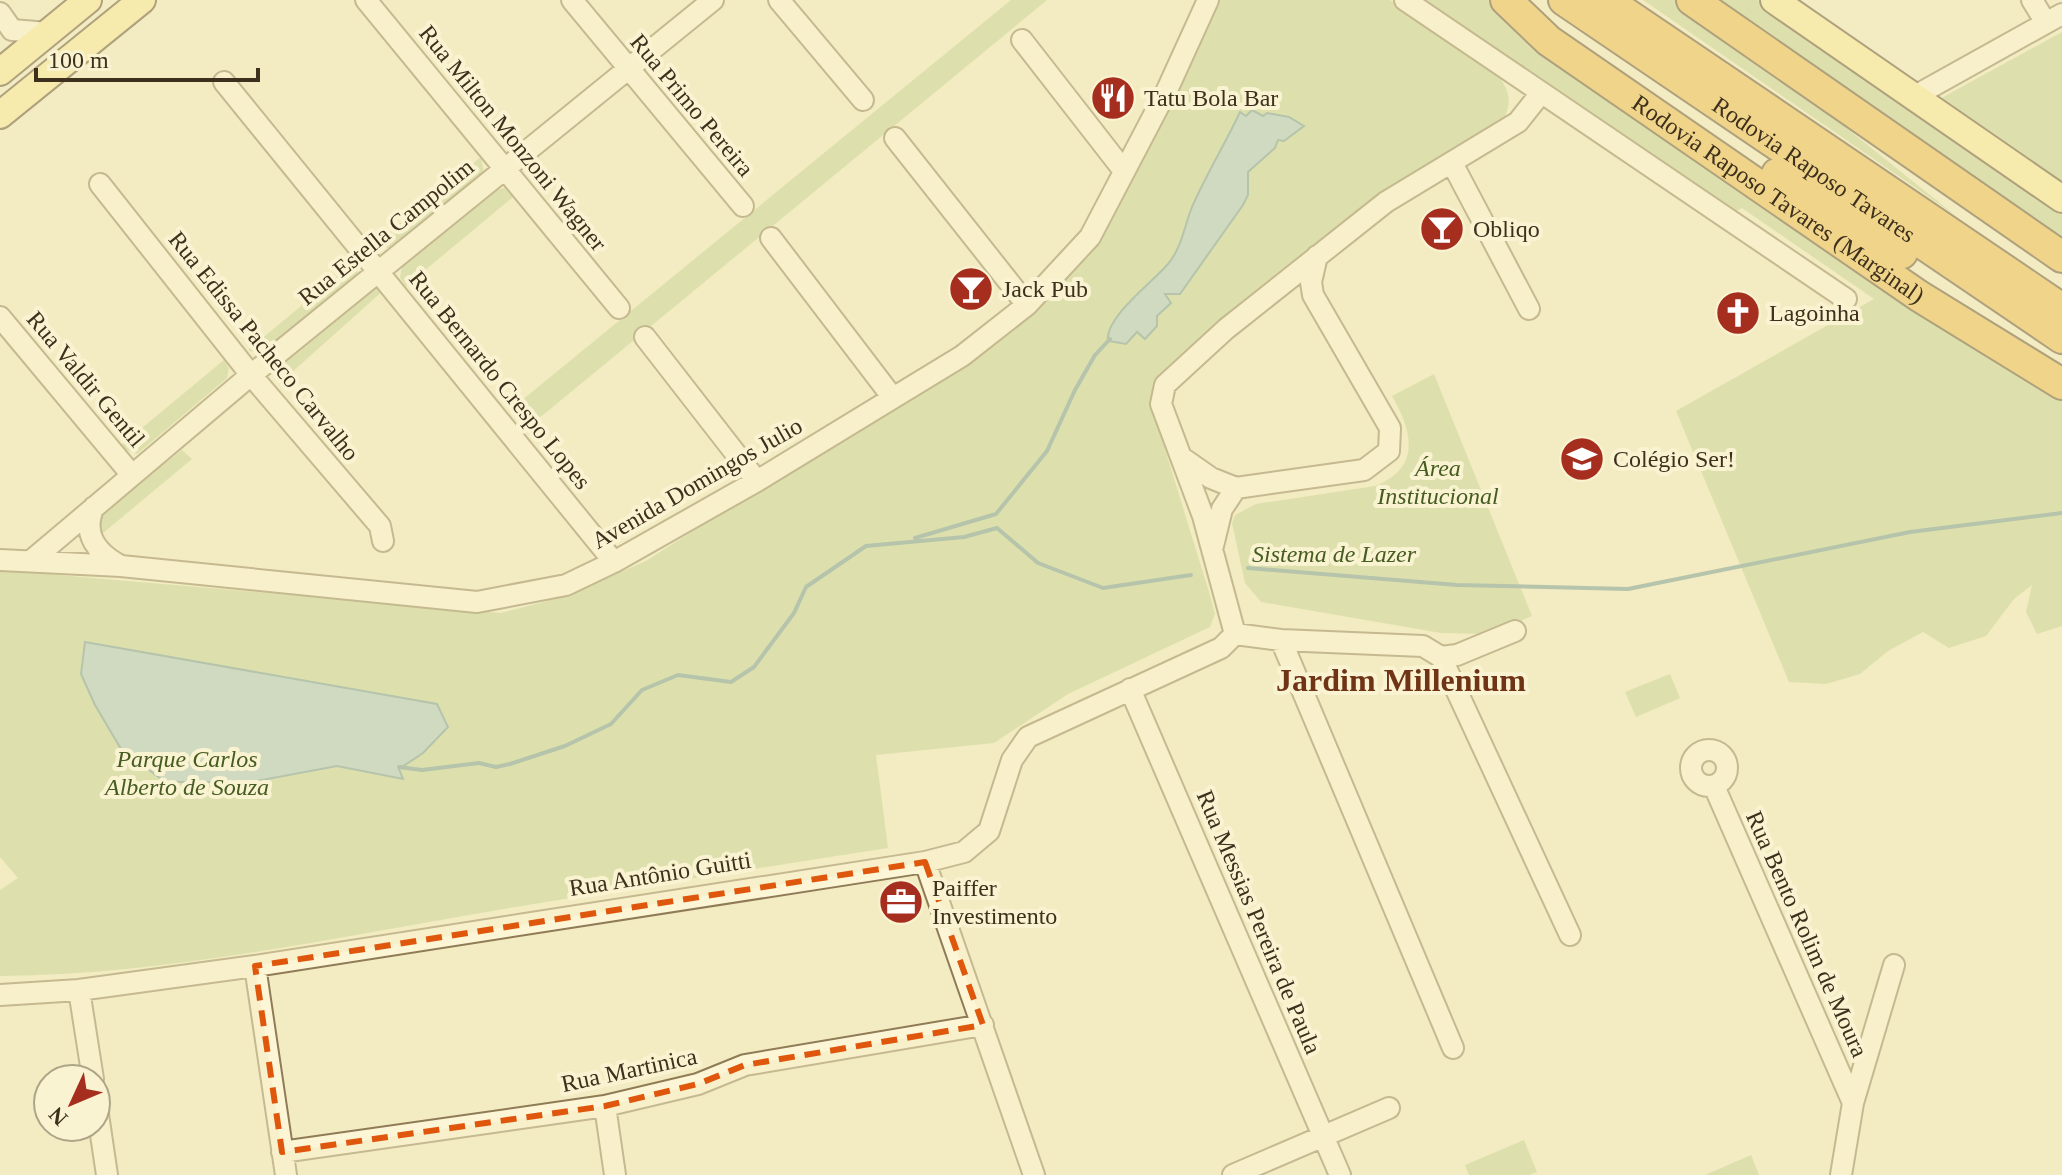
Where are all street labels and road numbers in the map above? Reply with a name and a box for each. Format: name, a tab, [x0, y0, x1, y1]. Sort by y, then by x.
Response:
street label: Rua Milton Monzoni Wagner	[414, 20, 612, 256]
street label: Rua Primo Pereira	[625, 29, 759, 182]
street label: Rodovia Raposo Tavares (Marginal)	[1627, 89, 1929, 309]
street label: Rodovia Raposo Tavares	[1708, 92, 1920, 248]
street label: Rua Estella Campolim	[293, 153, 479, 310]
street label: Rua Edissa Pacheco Carvalho	[164, 226, 364, 466]
street label: Rua Bernardo Crespo Lopes	[404, 266, 596, 494]
street label: Rua Valdir Gentil	[22, 306, 150, 452]
street label: Avenida Domingos Julio	[587, 412, 807, 554]
street label: Rua Messias Pereira de Paula	[1192, 786, 1327, 1058]
street label: Rua Bento Rolim de Moura	[1741, 807, 1873, 1061]
street label: Rua Antônio Guitti	[567, 847, 753, 901]
street label: Rua Martinica	[559, 1043, 700, 1097]

